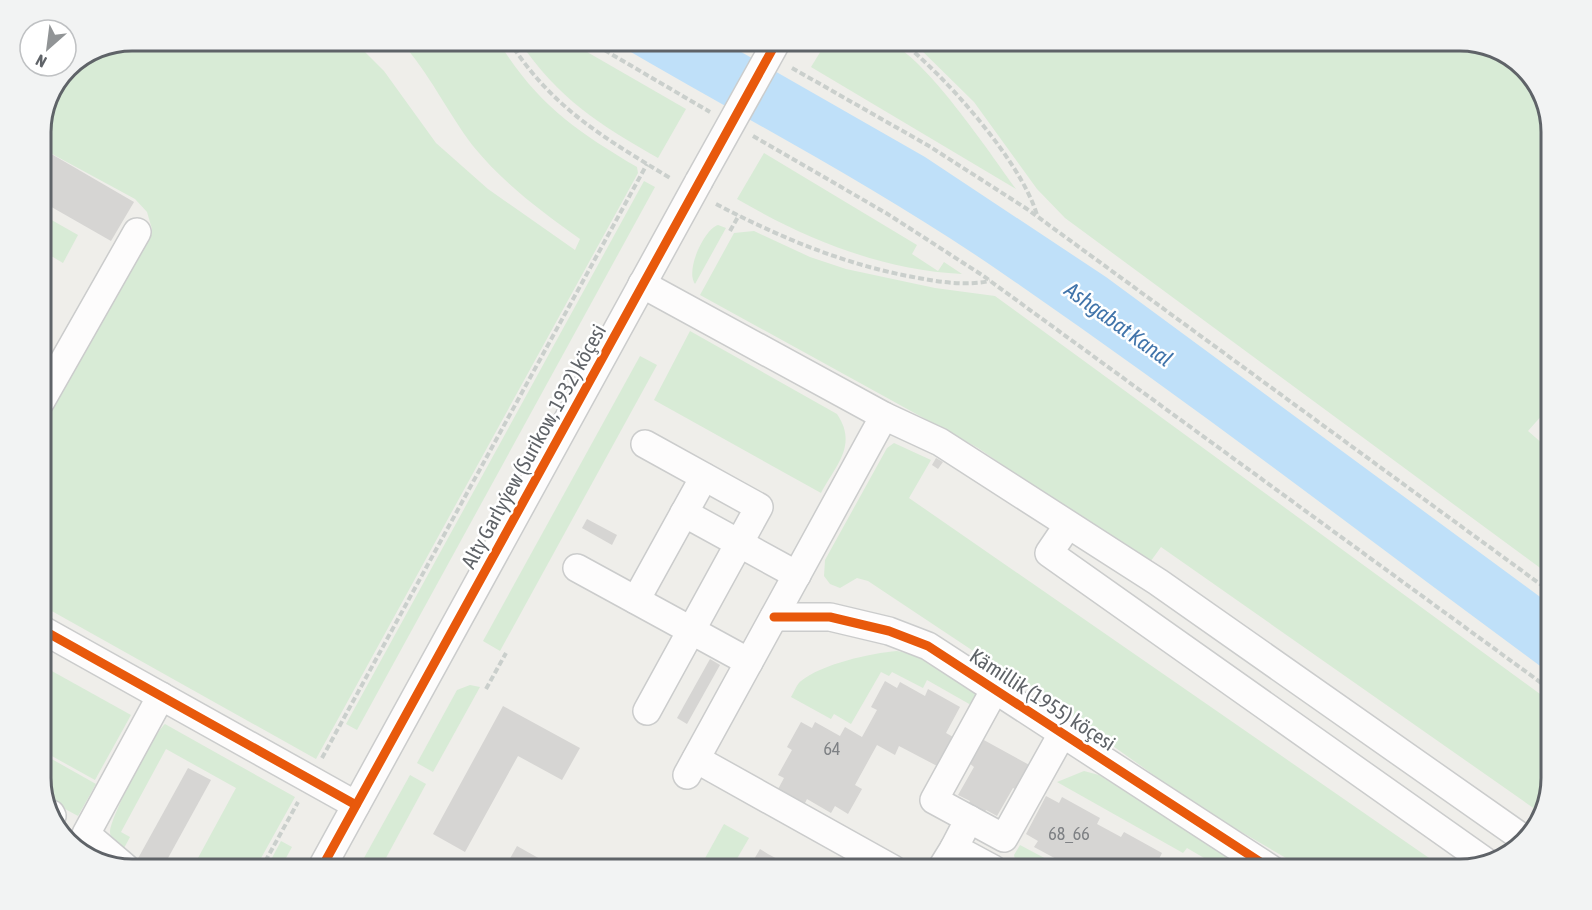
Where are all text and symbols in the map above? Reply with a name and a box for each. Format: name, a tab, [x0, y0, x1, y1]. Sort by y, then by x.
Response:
north arrow	[18, 18, 78, 78]
text: N	[33, 51, 49, 71]
water label: Ashgabat Kanal	[1059, 276, 1178, 372]
street label: Alty Garlyýew (Surikow, 1932) köçesi	[456, 320, 610, 572]
street label: Kämillik (1955) köçesi	[966, 643, 1120, 755]
house number: 64	[824, 738, 840, 759]
house number: 68_66	[1048, 823, 1090, 844]

